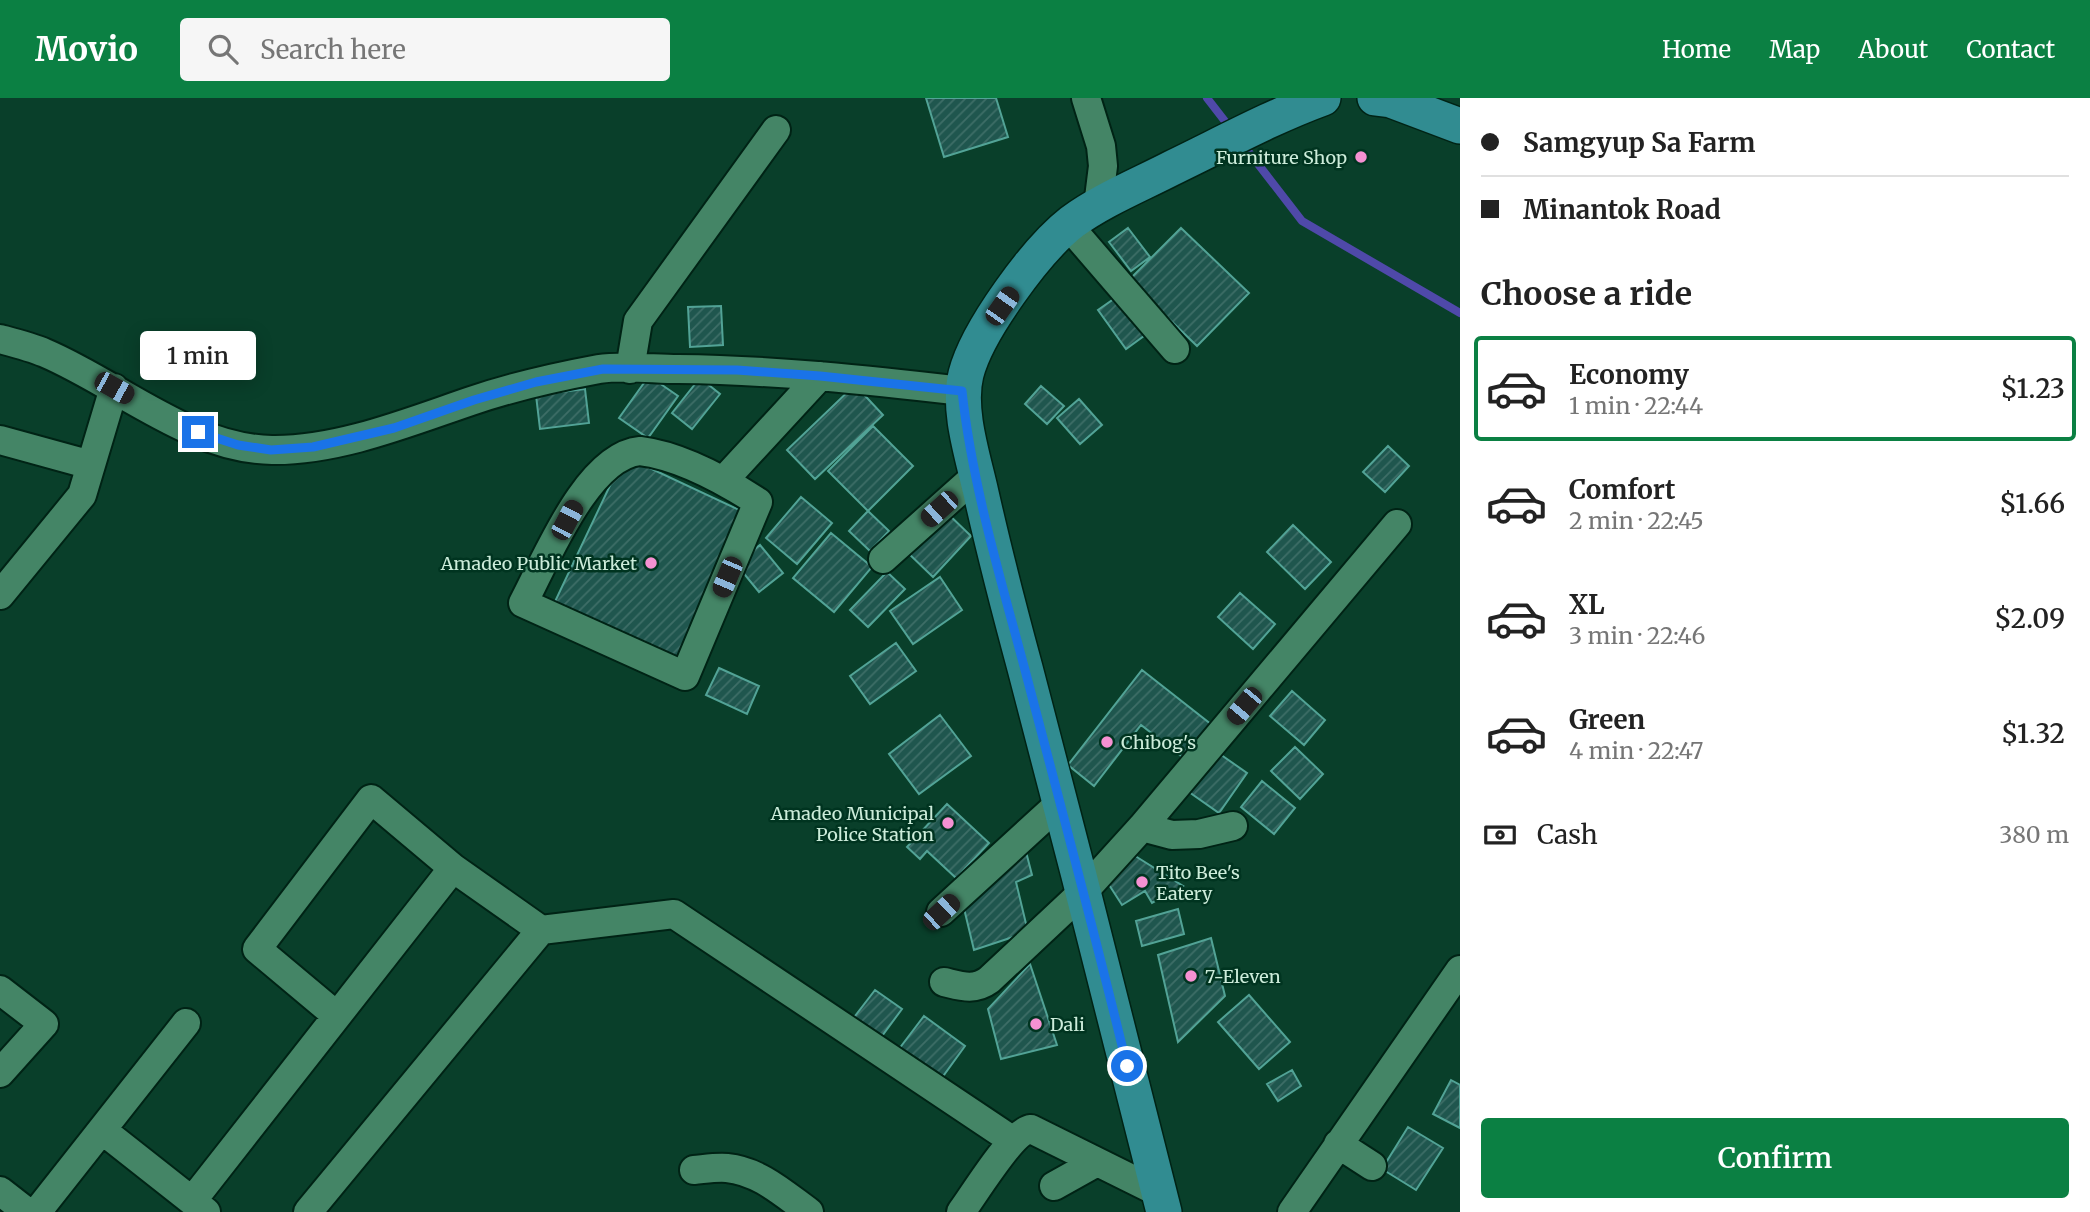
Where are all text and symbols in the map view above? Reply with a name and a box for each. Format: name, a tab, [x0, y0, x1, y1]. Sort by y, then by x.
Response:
search box	[180, 18, 670, 81]
text: Movio	[35, 29, 138, 70]
icon: search	[204, 30, 242, 68]
text: Search here	[260, 33, 406, 66]
text: Home	[1662, 34, 1731, 65]
text: Map	[1769, 34, 1820, 65]
text: About	[1858, 34, 1928, 65]
text: Contact	[1966, 34, 2055, 65]
text: Samgyup Sa Farm	[1523, 126, 1756, 159]
place label: Furniture Shop	[1216, 146, 1347, 169]
marker: Furniture Shop	[1353, 149, 1369, 165]
text: Minantok Road	[1523, 193, 1721, 226]
text: Choose a ride	[1481, 274, 1692, 314]
car	[982, 283, 1023, 329]
callout: 1 min	[140, 330, 256, 380]
text: 1 min	[167, 341, 229, 370]
icon: car	[1485, 357, 1548, 420]
text: Economy	[1569, 358, 1689, 391]
car	[91, 369, 138, 407]
text: $1.23	[2001, 372, 2065, 405]
text: 1 min · 22:44	[1569, 391, 1703, 420]
route end	[182, 416, 214, 448]
icon: car	[1485, 472, 1548, 535]
text: Comfort	[1569, 473, 1675, 506]
car	[917, 487, 962, 531]
text: $1.66	[1999, 487, 2065, 520]
car	[548, 497, 587, 543]
text: 2 min · 22:45	[1569, 506, 1704, 535]
place label: Amadeo Public Market	[440, 552, 637, 575]
car	[710, 554, 745, 600]
marker: Amadeo Public Market	[643, 555, 659, 571]
icon: car	[1485, 587, 1548, 650]
text: XL	[1569, 588, 1605, 621]
text: $2.09	[1994, 602, 2065, 635]
text: 3 min · 22:46	[1569, 621, 1705, 650]
car	[1223, 683, 1266, 729]
icon: car	[1485, 702, 1548, 765]
text: Green	[1569, 703, 1645, 736]
text: $1.32	[2001, 717, 2065, 750]
place label: Chibog's	[1121, 731, 1196, 754]
marker: Chibog's	[1099, 734, 1115, 750]
text: 4 min · 22:47	[1569, 736, 1703, 765]
place label: Amadeo Municipal Police Station	[770, 802, 934, 846]
marker: Amadeo Municipal Police Station	[940, 815, 956, 831]
icon: cash	[1481, 816, 1519, 854]
text: Cash	[1537, 818, 1598, 851]
text: 380 m	[1999, 820, 2069, 849]
place label: Tito Bee's Eatery	[1156, 861, 1240, 905]
marker: Tito Bee's Eatery	[1134, 874, 1150, 890]
car	[919, 890, 964, 934]
place label: 7-Eleven	[1205, 965, 1281, 988]
marker: 7-Eleven	[1183, 968, 1199, 984]
place label: Dali	[1050, 1013, 1085, 1036]
marker: Dali	[1028, 1016, 1044, 1032]
route start	[1111, 1050, 1143, 1082]
button: Confirm	[1481, 1118, 2069, 1198]

